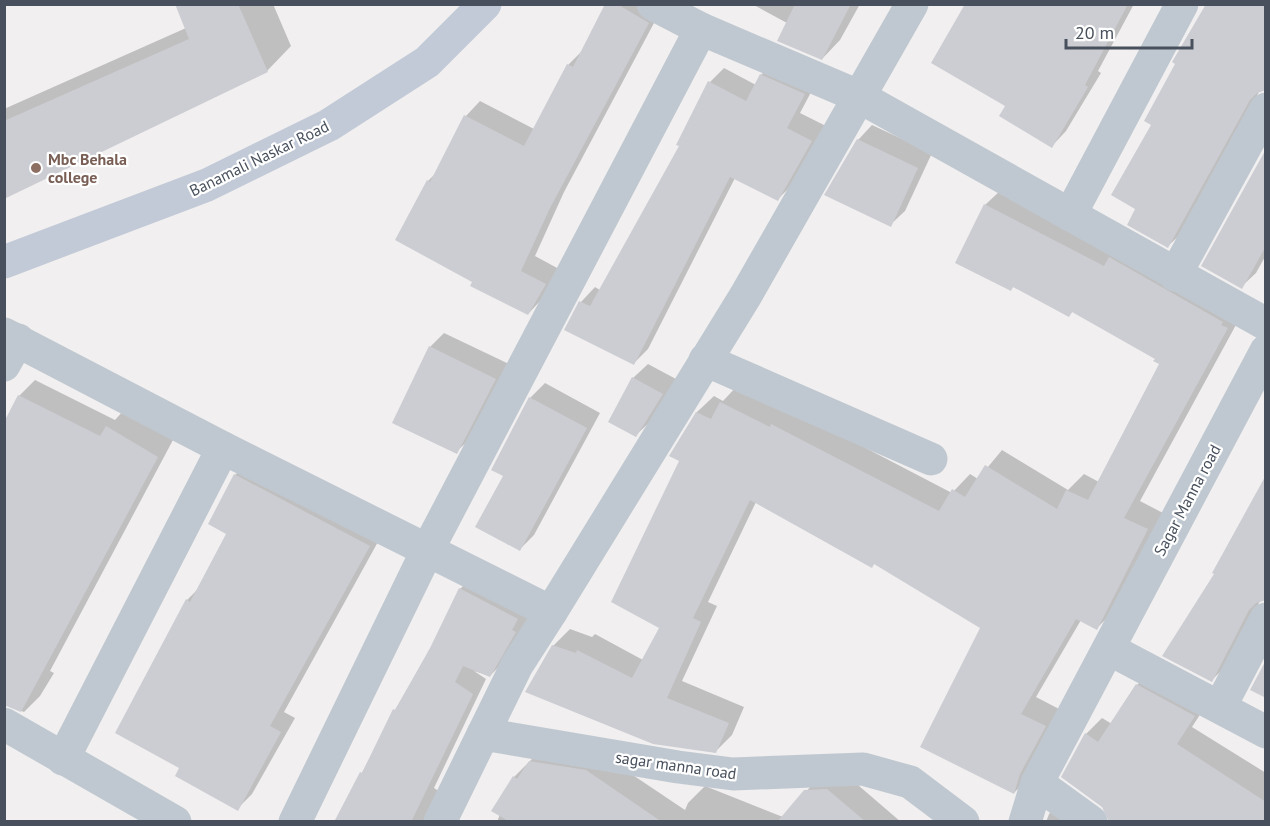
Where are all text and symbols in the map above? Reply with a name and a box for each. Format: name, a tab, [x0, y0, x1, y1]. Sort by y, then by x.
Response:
scale bar	[1066, 12, 1192, 50]
text: 20 m	[1075, 21, 1114, 44]
street label: Banamali Naskar Road	[186, 116, 332, 200]
place label: Mbc Behala college	[48, 149, 127, 187]
marker: Mbc Behala college	[29, 161, 43, 175]
street label: Sagar Manna road	[1149, 441, 1225, 559]
street label: sagar manna road	[614, 747, 738, 783]

